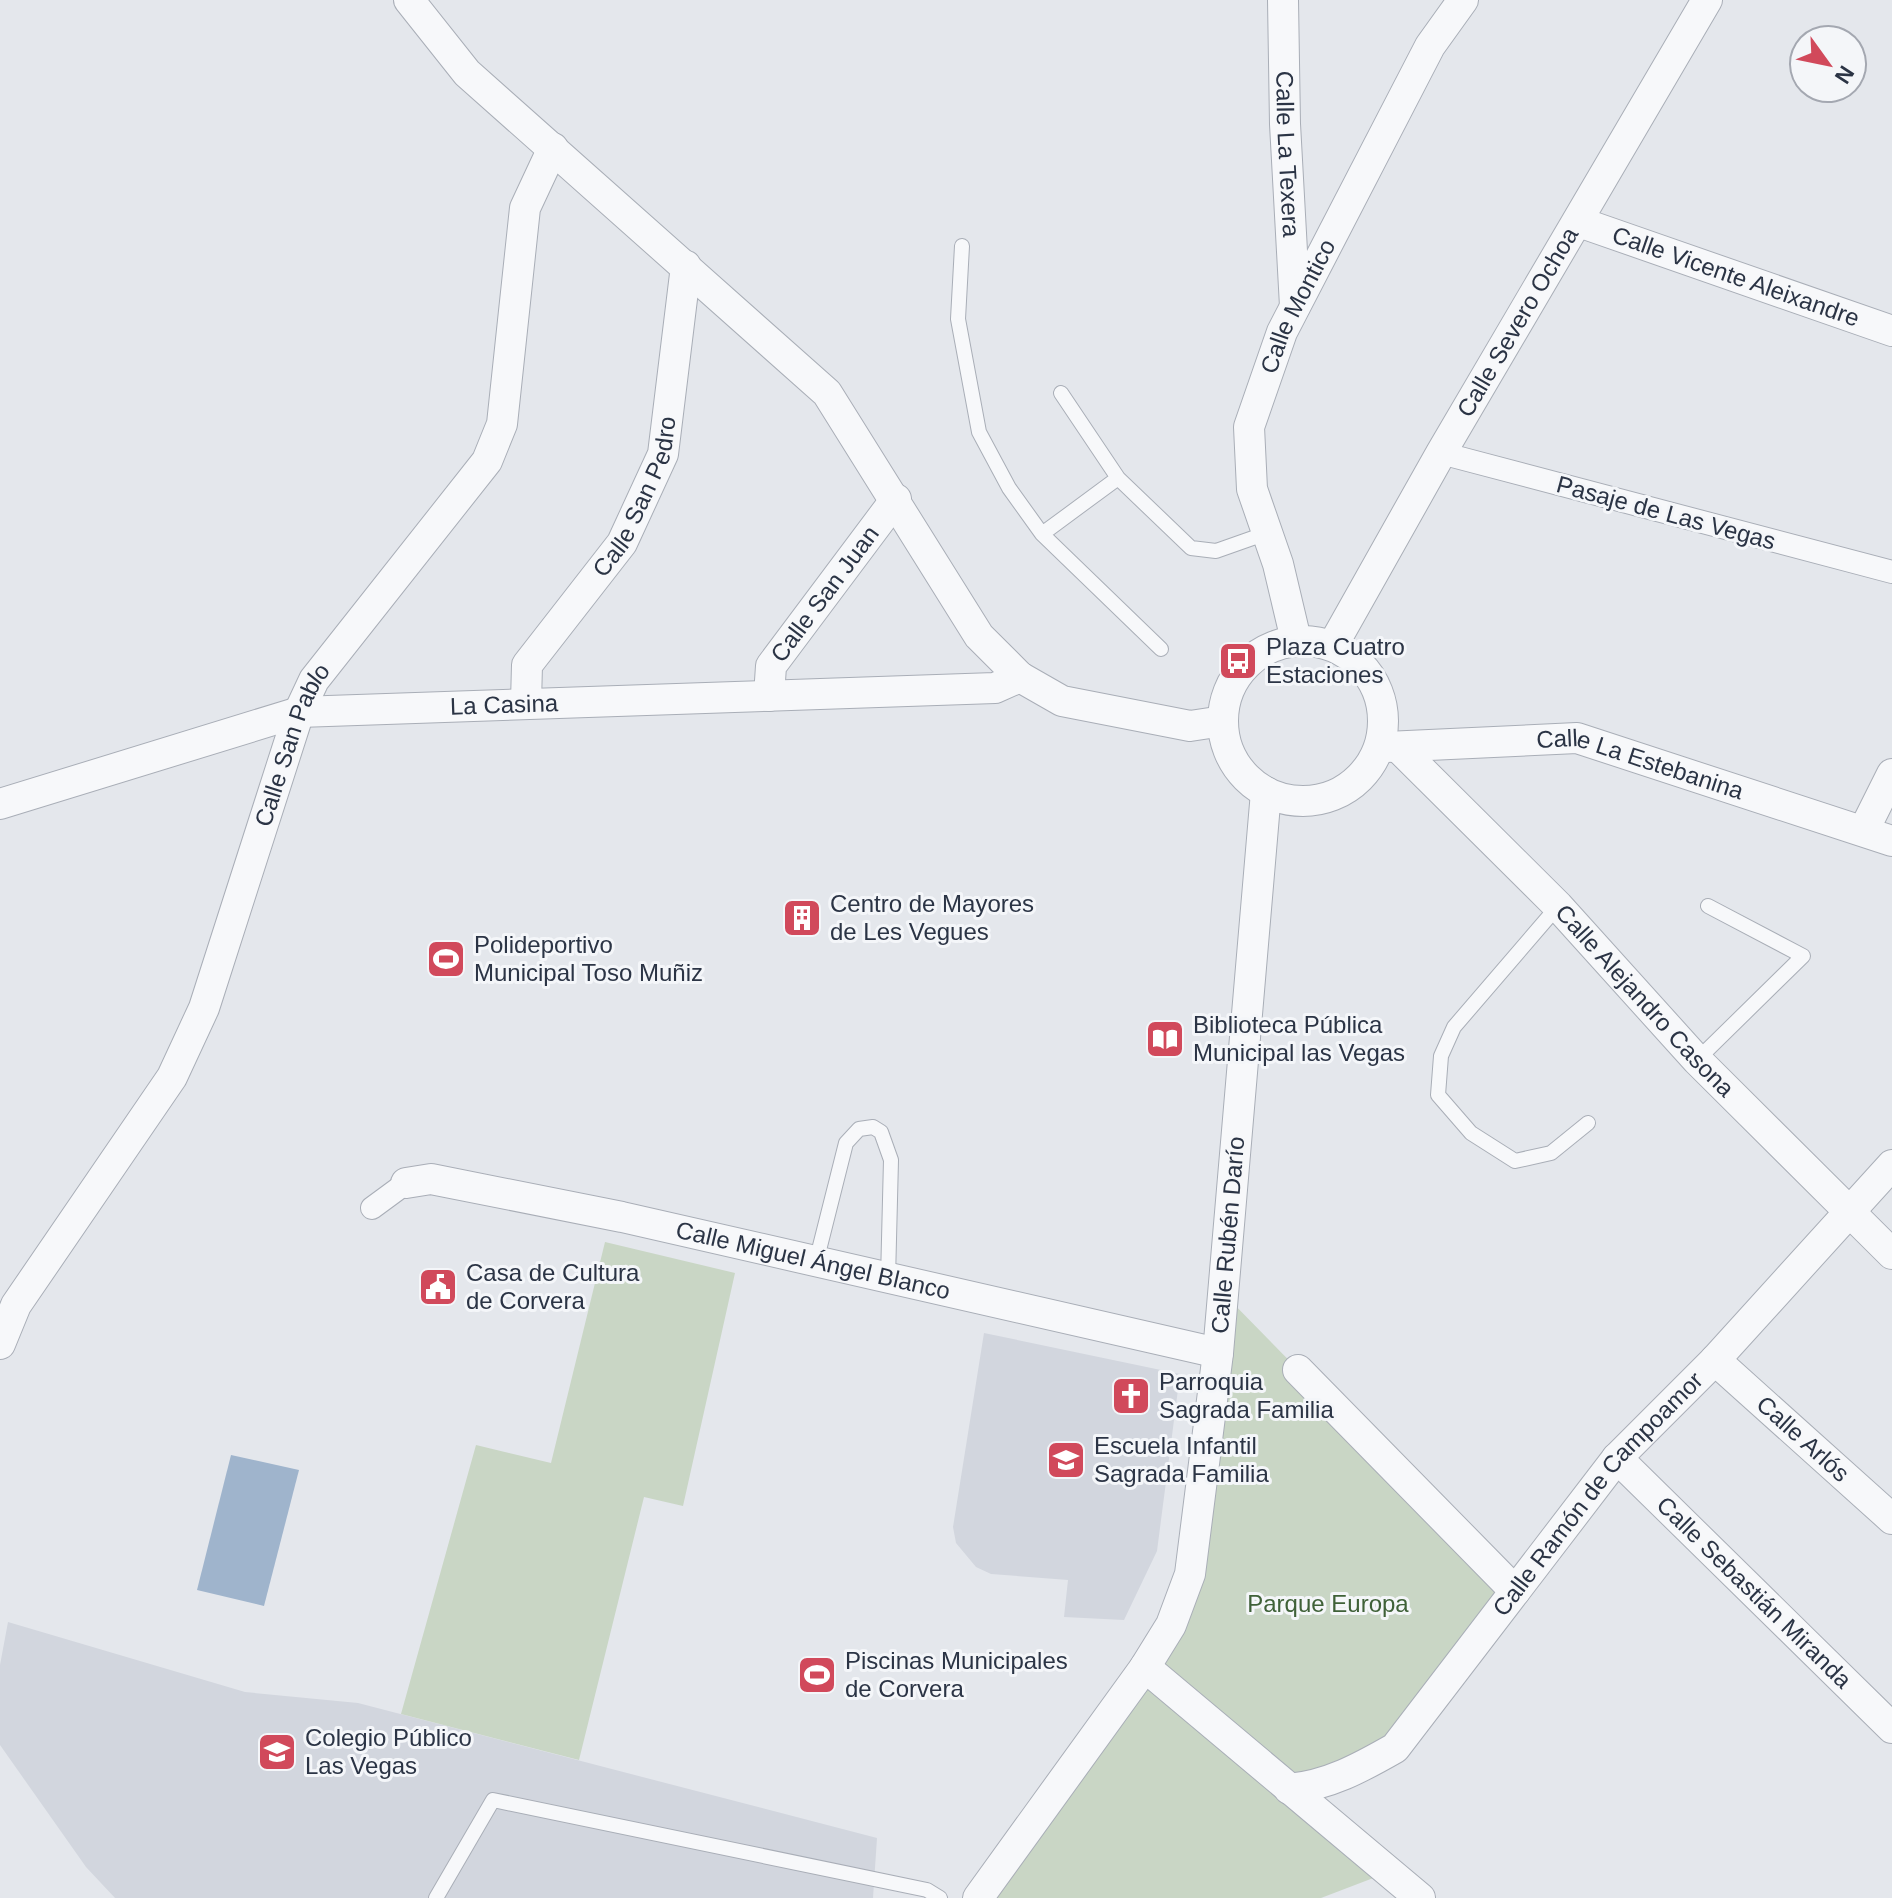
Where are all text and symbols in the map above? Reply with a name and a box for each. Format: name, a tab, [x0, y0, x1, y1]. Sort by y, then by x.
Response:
north arrow	[1788, 24, 1868, 104]
text: N	[1830, 61, 1859, 88]
street label: Calle La Texera	[1271, 71, 1305, 238]
street label: Calle Vicente Aleixandre	[1609, 221, 1863, 332]
street label: Calle Severo Ochoa	[1451, 222, 1584, 421]
street label: Calle Montico	[1255, 234, 1341, 377]
street label: Calle San Pedro	[587, 415, 680, 582]
street label: Pasaje de Las Vegas	[1554, 470, 1779, 555]
street label: Calle San Juan	[765, 520, 884, 667]
place label: Plaza Cuatro Estaciones	[1266, 633, 1405, 688]
bus stop icon: Plaza Cuatro Estaciones	[1217, 640, 1259, 682]
street label: Calle San Pablo	[249, 658, 335, 830]
street label: La Casina	[450, 689, 559, 720]
street label: Calle La Estebanina	[1536, 724, 1748, 805]
place label: Centro de Mayores de Les Vegues	[830, 890, 1034, 945]
building icon: Centro de Mayores de Les Vegues	[781, 897, 823, 939]
street label: Calle Alejandro Casona	[1550, 899, 1740, 1102]
place label: Polideportivo Municipal Toso Muñiz	[474, 931, 703, 986]
sports icon: Polideportivo Municipal Toso Muñiz	[425, 938, 467, 980]
place label: Biblioteca Pública Municipal las Vegas	[1193, 1011, 1405, 1066]
library icon: Biblioteca Pública Municipal las Vegas	[1144, 1018, 1186, 1060]
street label: Calle Rubén Darío	[1206, 1135, 1249, 1335]
street label: Calle Miguel Ángel Blanco	[673, 1216, 953, 1304]
place label: Casa de Cultura de Corvera	[466, 1259, 640, 1314]
public building icon: Casa de Cultura de Corvera	[417, 1266, 459, 1308]
street label: Calle Ramón de Campoamor	[1487, 1366, 1708, 1621]
place label: Parroquia Sagrada Familia	[1159, 1368, 1334, 1423]
church icon: Parroquia Sagrada Familia	[1110, 1375, 1152, 1417]
street label: Calle Arlós	[1751, 1390, 1855, 1487]
place label: Escuela Infantil Sagrada Familia	[1094, 1432, 1269, 1487]
school or university icon: Escuela Infantil Sagrada Familia	[1045, 1439, 1087, 1481]
street label: Calle Sebastián Miranda	[1652, 1491, 1858, 1694]
park label: Parque Europa	[1247, 1590, 1409, 1617]
place label: Piscinas Municipales de Corvera	[845, 1647, 1068, 1702]
sports icon: Piscinas Municipales de Corvera	[796, 1654, 838, 1696]
place label: Colegio Público Las Vegas	[305, 1724, 472, 1779]
school or university icon: Colegio Público Las Vegas	[256, 1731, 298, 1773]

